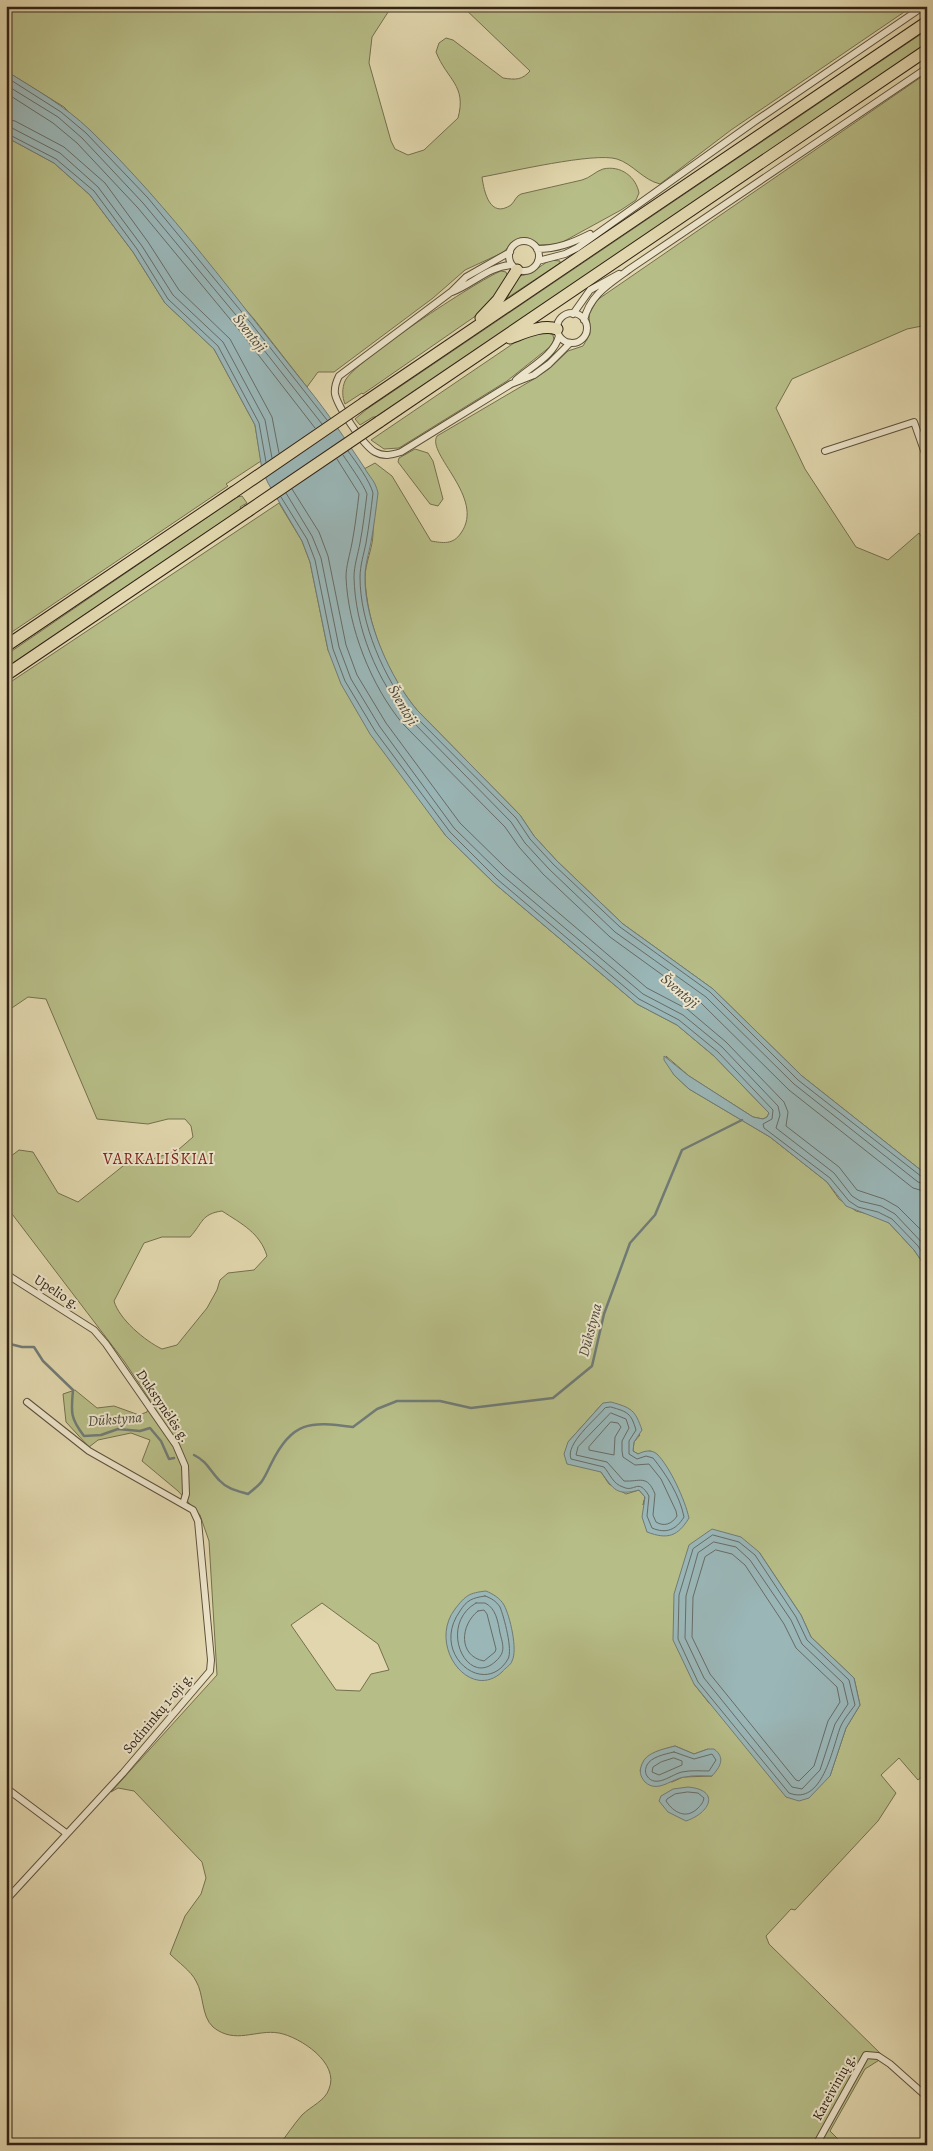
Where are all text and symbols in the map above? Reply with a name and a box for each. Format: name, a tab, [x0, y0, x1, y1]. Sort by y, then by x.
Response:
water label: Šventoji	[229, 309, 271, 357]
water label: Šventoji	[383, 681, 423, 729]
water label: Šventoji	[657, 969, 703, 1013]
district label: VARKALIŠKIAI	[102, 1148, 215, 1170]
street label: Upelio g.	[30, 1270, 84, 1314]
water label: Dūkstyna	[573, 1301, 607, 1359]
street label: Dukstynėlės g.	[132, 1366, 194, 1446]
water label: Dūkstyna	[87, 1407, 143, 1431]
street label: Sodininkų 1-oji g.	[118, 1668, 198, 1758]
street label: Kareivinių g.	[808, 2050, 860, 2124]

